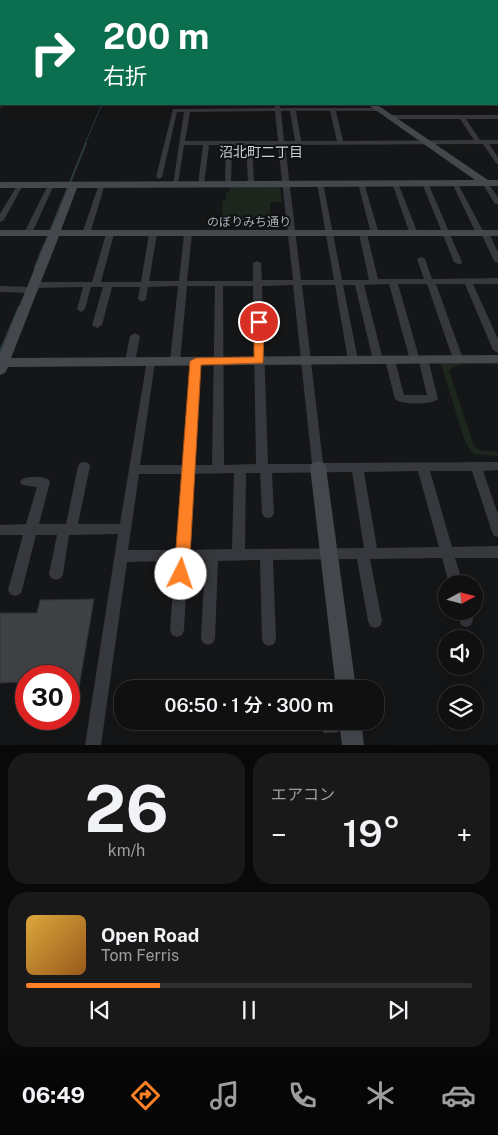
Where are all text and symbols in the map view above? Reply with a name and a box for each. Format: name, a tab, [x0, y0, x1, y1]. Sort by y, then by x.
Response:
text: 200 m	[103, 16, 209, 57]
icon: right	[20, 20, 85, 85]
text: 右折	[103, 63, 147, 89]
district label: 沼北町二丁目	[219, 144, 303, 160]
street label: のぼりみち通り	[207, 215, 291, 229]
pin	[238, 301, 280, 343]
icon: arrive	[245, 308, 273, 336]
position arrow	[154, 547, 206, 599]
north arrow	[438, 575, 482, 620]
map controls	[438, 575, 483, 730]
button: sound	[438, 630, 483, 675]
speed limit sign: 30	[15, 665, 80, 730]
button: layers	[438, 685, 483, 730]
text: 06:50 · 1 分 · 300 m	[165, 694, 333, 716]
text: 26	[84, 770, 169, 847]
text: エアコン	[271, 785, 335, 804]
text: 19°	[342, 811, 401, 856]
text: −	[271, 818, 287, 851]
text: +	[456, 818, 472, 851]
text: km/h	[108, 841, 145, 860]
text: Open Road	[101, 924, 199, 946]
text: Tom Ferris	[101, 946, 179, 965]
icon: previous	[86, 996, 114, 1024]
icon: pause	[235, 996, 263, 1024]
icon: next	[384, 996, 412, 1024]
icon: directions	[128, 1078, 163, 1113]
icon: music	[207, 1078, 242, 1113]
icon: phone	[285, 1078, 320, 1113]
icon: climate	[363, 1078, 398, 1113]
icon: car	[441, 1078, 476, 1113]
text: 06:49	[22, 1082, 85, 1108]

